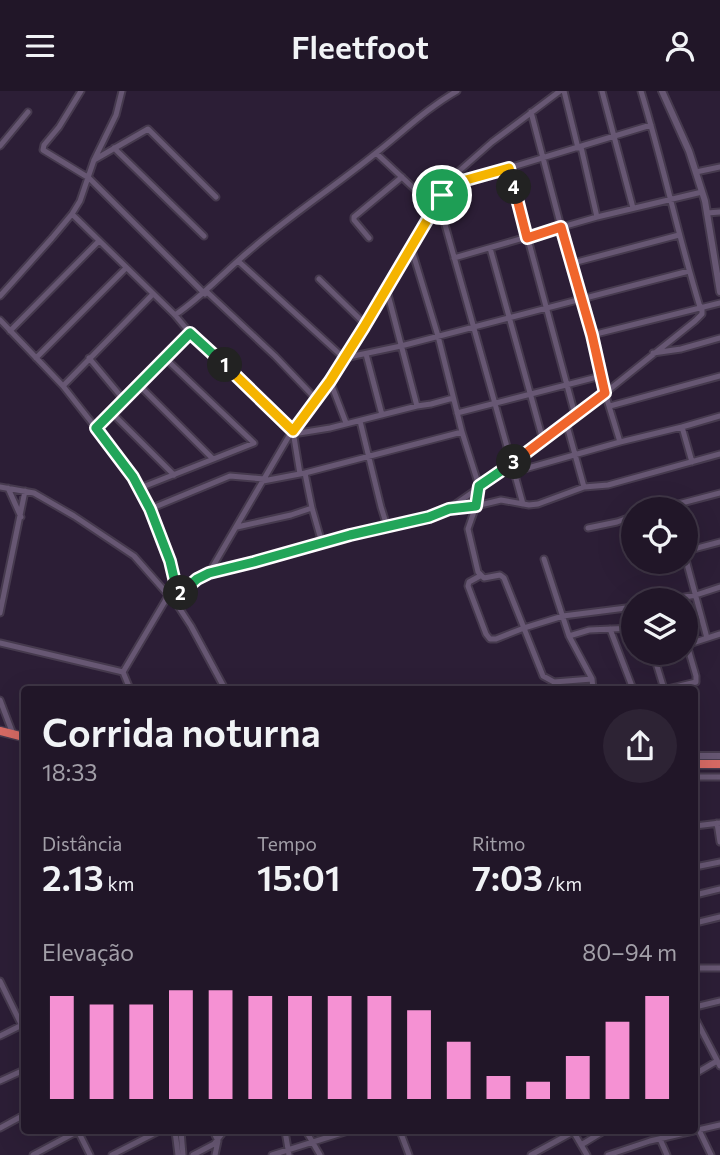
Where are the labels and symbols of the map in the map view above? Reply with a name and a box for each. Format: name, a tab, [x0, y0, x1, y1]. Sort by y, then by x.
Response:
pin	[412, 165, 472, 225]
pin: 4	[496, 169, 532, 205]
pin: 1	[208, 347, 243, 383]
pin: 3	[496, 445, 532, 479]
pin: 2	[164, 575, 198, 611]

